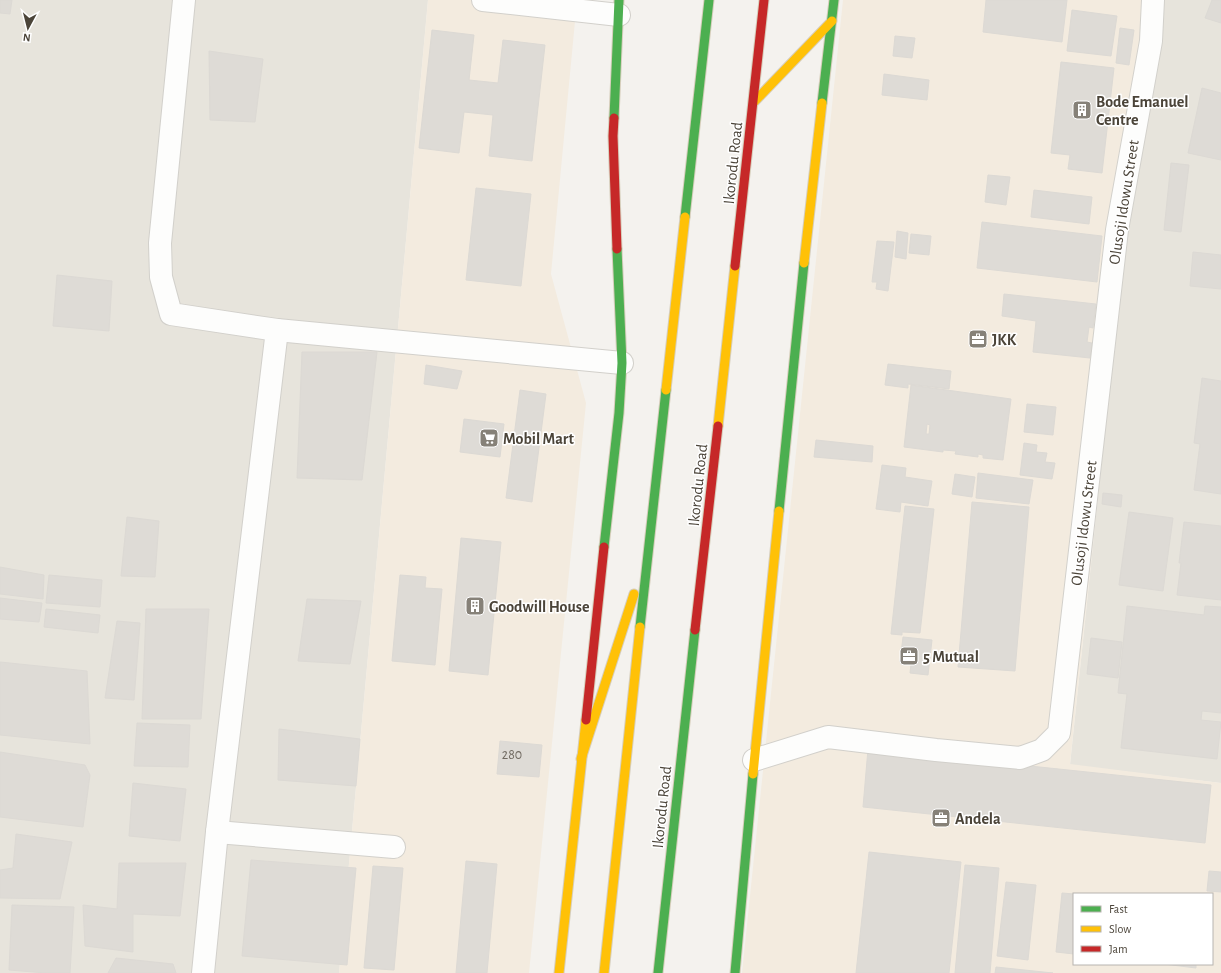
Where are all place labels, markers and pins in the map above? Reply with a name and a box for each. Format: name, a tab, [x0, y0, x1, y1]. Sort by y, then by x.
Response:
place label: Bode Emanuel Centre	[1096, 94, 1188, 128]
building icon: Bode Emanuel Centre	[1071, 99, 1093, 121]
office icon: JKK	[967, 328, 989, 350]
place label: JKK	[992, 332, 1017, 348]
supermarket icon: Mobil Mart	[478, 427, 500, 449]
place label: Mobil Mart	[503, 431, 574, 447]
building icon: Goodwill House	[464, 595, 486, 617]
place label: Goodwill House	[489, 599, 590, 615]
office icon: 5 Mutual	[898, 645, 920, 667]
place label: 5 Mutual	[923, 649, 979, 665]
office icon: Andela	[930, 807, 952, 829]
place label: Andela	[955, 811, 1001, 827]

